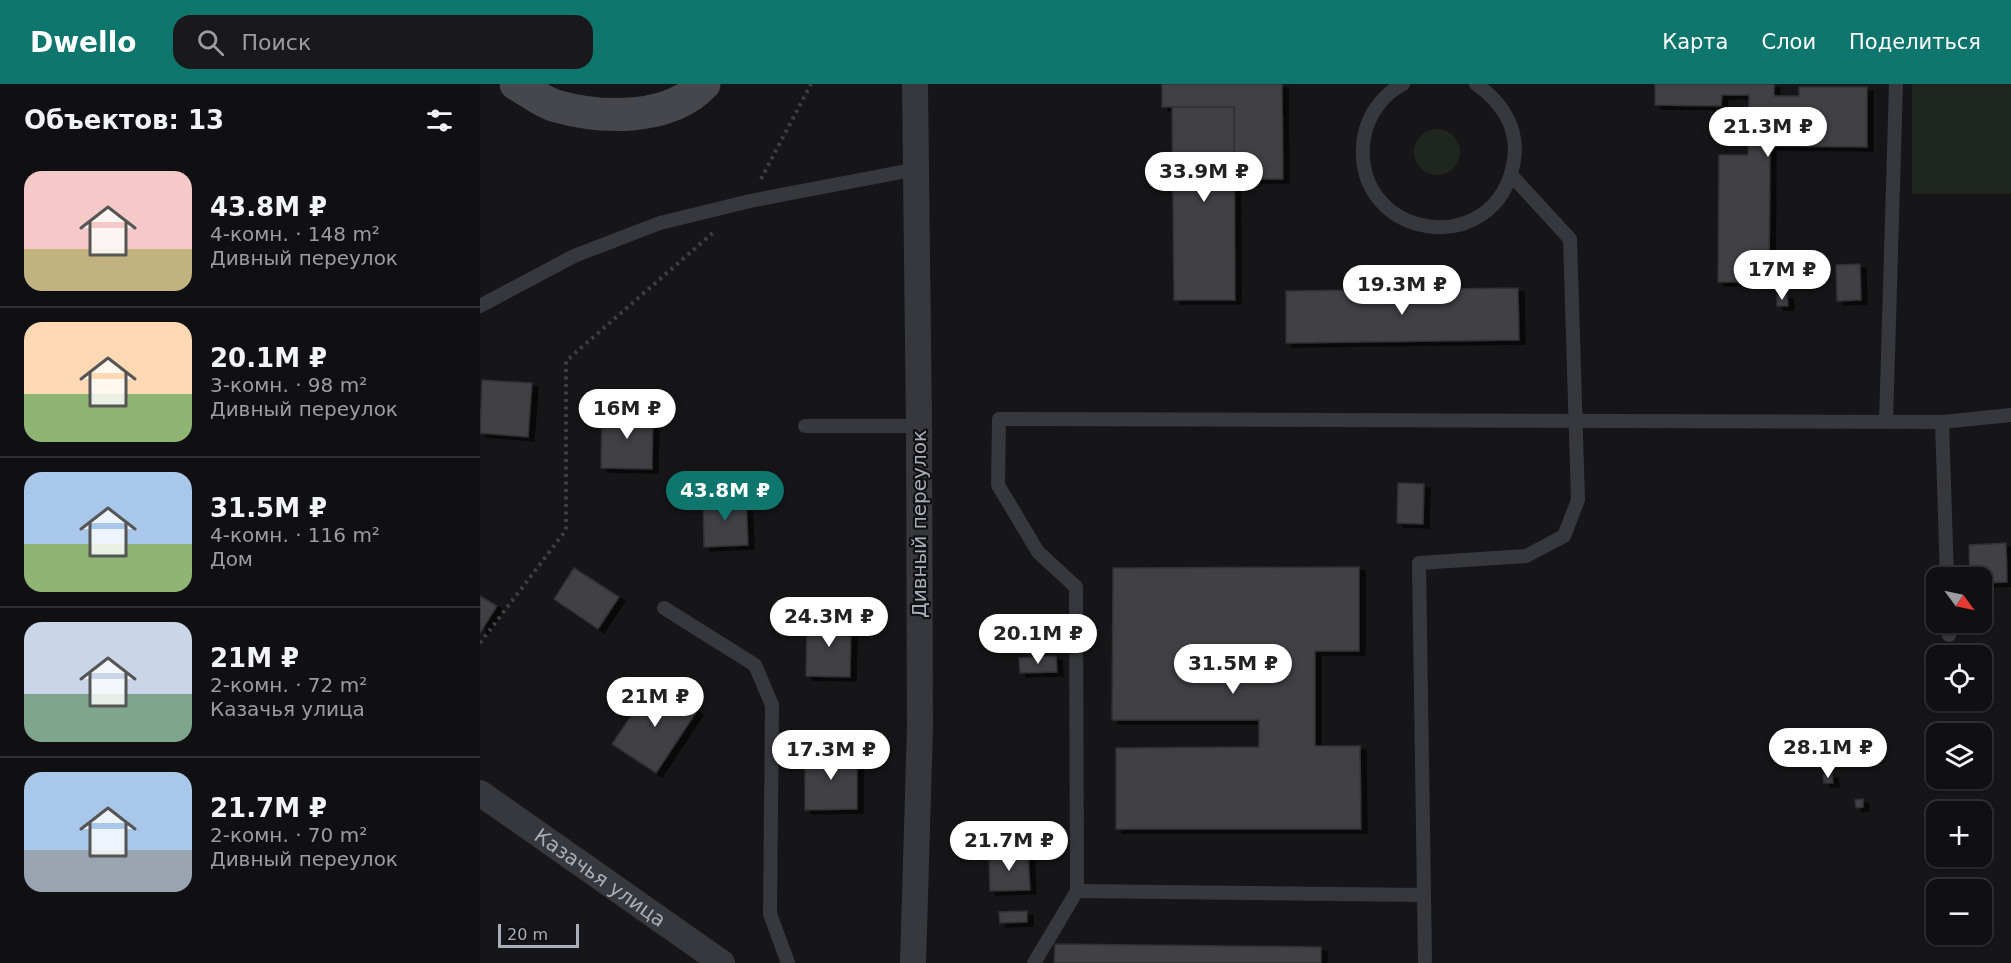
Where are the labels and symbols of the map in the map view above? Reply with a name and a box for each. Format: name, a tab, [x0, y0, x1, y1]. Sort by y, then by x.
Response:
pin: 21.3M ₽	[1713, 107, 1823, 158]
pin: 33.9M ₽	[1149, 152, 1259, 203]
pin: 17M ₽	[1740, 250, 1824, 301]
pin: 19.3M ₽	[1347, 265, 1457, 316]
pin: 16M ₽	[585, 389, 669, 440]
street label: Дивный переулок	[907, 430, 931, 618]
pin: 43.8M ₽	[670, 471, 780, 522]
north arrow	[1926, 567, 1992, 633]
pin: 24.3M ₽	[774, 597, 884, 648]
pin: 20.1M ₽	[983, 614, 1093, 665]
pin: 31.5M ₽	[1178, 644, 1288, 695]
pin: 21M ₽	[613, 677, 697, 728]
pin: 28.1M ₽	[1773, 728, 1883, 779]
pin: 17.3M ₽	[776, 730, 886, 781]
pin: 21.7M ₽	[954, 821, 1064, 872]
street label: Казачья улица	[530, 823, 671, 932]
scale bar	[498, 921, 579, 948]

